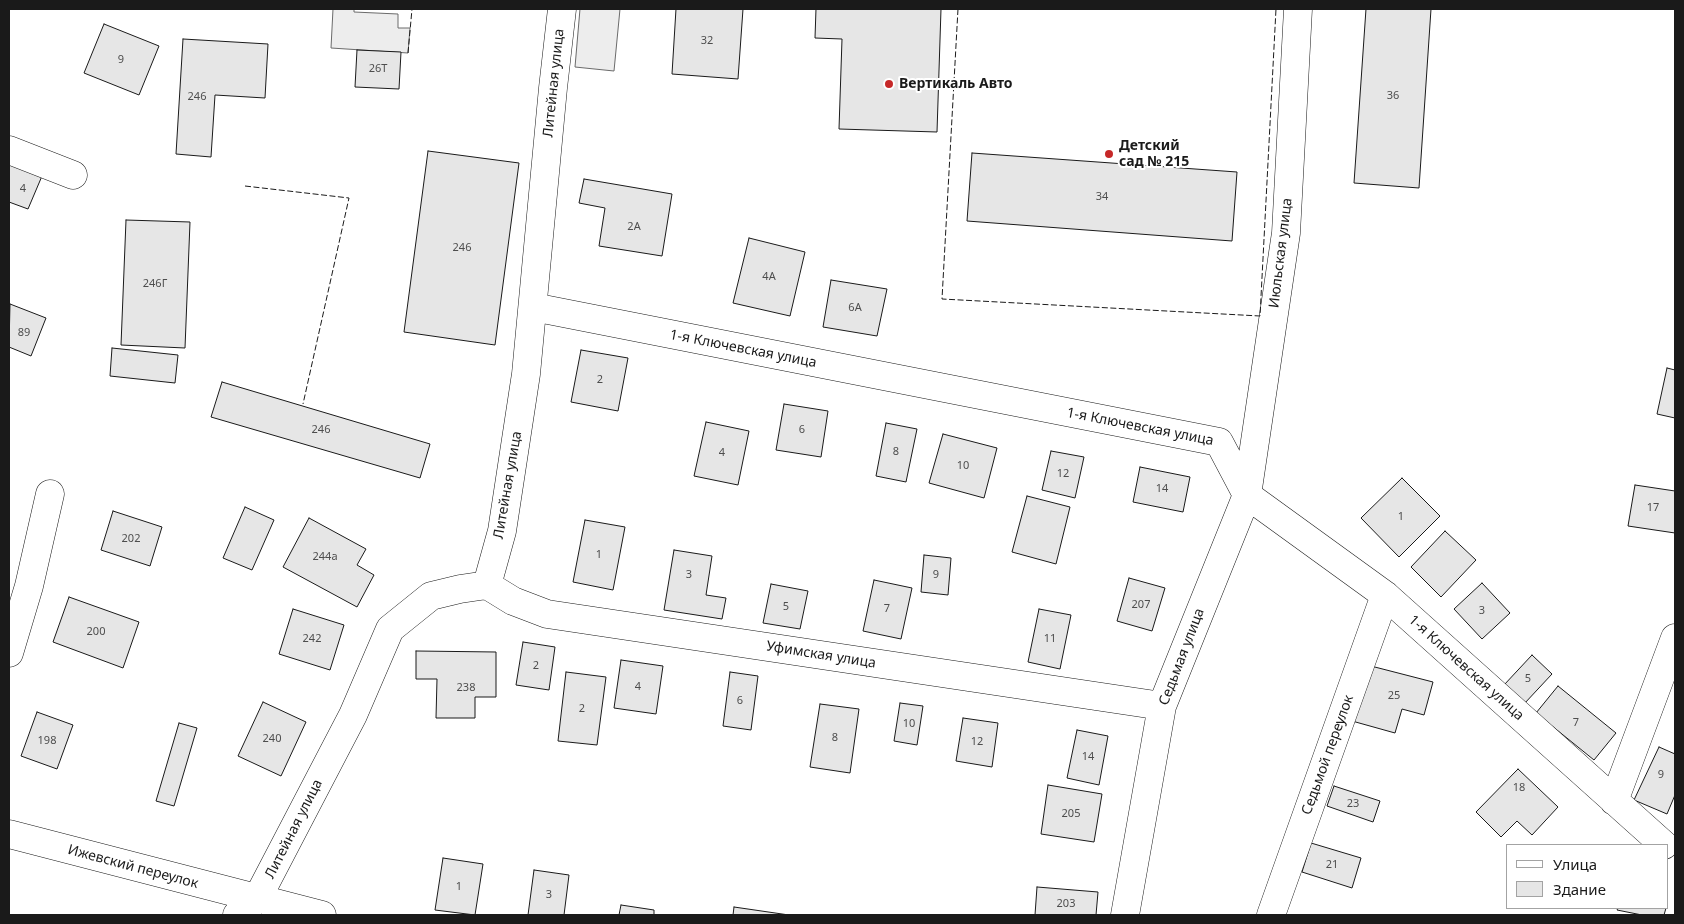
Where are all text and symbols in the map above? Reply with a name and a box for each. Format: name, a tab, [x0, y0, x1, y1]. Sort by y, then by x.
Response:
street label: Литейная улица	[540, 28, 568, 138]
house number: 32	[701, 34, 713, 48]
house number: 9	[118, 53, 124, 67]
house number: 26Т	[369, 62, 387, 76]
place label: Вертикаль Авто	[899, 76, 1013, 92]
marker: Вертикаль Авто	[883, 78, 895, 90]
house number: 36	[1387, 89, 1399, 103]
house number: 246	[188, 90, 206, 104]
place label: Детский сад № 215	[1119, 138, 1189, 170]
marker: Детский сад № 215	[1103, 148, 1115, 160]
house number: 4	[20, 182, 26, 196]
house number: 34	[1096, 190, 1108, 204]
street label: Июльская улица	[1266, 197, 1296, 309]
house number: 2А	[627, 220, 641, 234]
house number: 246	[453, 241, 471, 255]
house number: 4А	[762, 270, 776, 284]
house number: 246Г	[143, 277, 167, 291]
house number: 6А	[848, 301, 862, 315]
house number: 89	[18, 326, 30, 340]
street label: 1-я Ключевская улица	[668, 327, 818, 371]
house number: 2	[597, 373, 603, 387]
street label: 1-я Ключевская улица	[1065, 405, 1215, 449]
house number: 246	[312, 423, 330, 437]
house number: 6	[799, 423, 805, 437]
street label: Литейная улица	[490, 430, 526, 540]
house number: 8	[893, 445, 899, 459]
house number: 4	[719, 446, 725, 460]
house number: 10	[957, 459, 969, 473]
house number: 12	[1057, 467, 1069, 481]
house number: 14	[1156, 482, 1168, 496]
house number: 17	[1647, 501, 1659, 515]
house number: 1	[1398, 510, 1404, 524]
house number: 202	[122, 532, 140, 546]
house number: 1	[596, 548, 602, 562]
house number: 244а	[313, 550, 337, 564]
house number: 3	[686, 568, 692, 582]
house number: 9	[933, 568, 939, 582]
house number: 207	[1132, 598, 1150, 612]
house number: 5	[783, 600, 789, 614]
house number: 7	[884, 602, 890, 616]
house number: 3	[1479, 604, 1485, 618]
street label: Седьмая улица	[1156, 606, 1208, 708]
street label: 1-я Ключевская улица	[1405, 612, 1527, 724]
house number: 200	[87, 625, 105, 639]
house number: 242	[303, 632, 321, 646]
house number: 11	[1044, 632, 1056, 646]
street label: Уфимская улица	[765, 638, 877, 672]
house number: 2	[533, 659, 539, 673]
house number: 5	[1525, 672, 1531, 686]
house number: 4	[635, 680, 641, 694]
house number: 238	[457, 681, 475, 695]
house number: 25	[1388, 689, 1400, 703]
street label: Седьмой переулок	[1298, 693, 1358, 817]
house number: 6	[737, 694, 743, 708]
house number: 2	[579, 702, 585, 716]
house number: 7	[1573, 716, 1579, 730]
house number: 10	[903, 717, 915, 731]
house number: 8	[832, 731, 838, 745]
house number: 240	[263, 732, 281, 746]
house number: 198	[38, 734, 56, 748]
house number: 12	[971, 735, 983, 749]
house number: 14	[1082, 750, 1094, 764]
house number: 9	[1658, 768, 1664, 782]
street label: Литейная улица	[262, 777, 326, 881]
house number: 18	[1513, 781, 1525, 795]
house number: 23	[1347, 797, 1359, 811]
house number: 205	[1062, 807, 1080, 821]
street label: Ижевский переулок	[66, 842, 200, 892]
legend	[1506, 844, 1669, 909]
text: Улица	[1553, 854, 1597, 874]
house number: 21	[1326, 858, 1338, 872]
text: Здание	[1553, 879, 1606, 899]
house number: 1	[456, 880, 462, 894]
house number: 3	[546, 888, 552, 902]
house number: 203	[1057, 897, 1075, 911]

